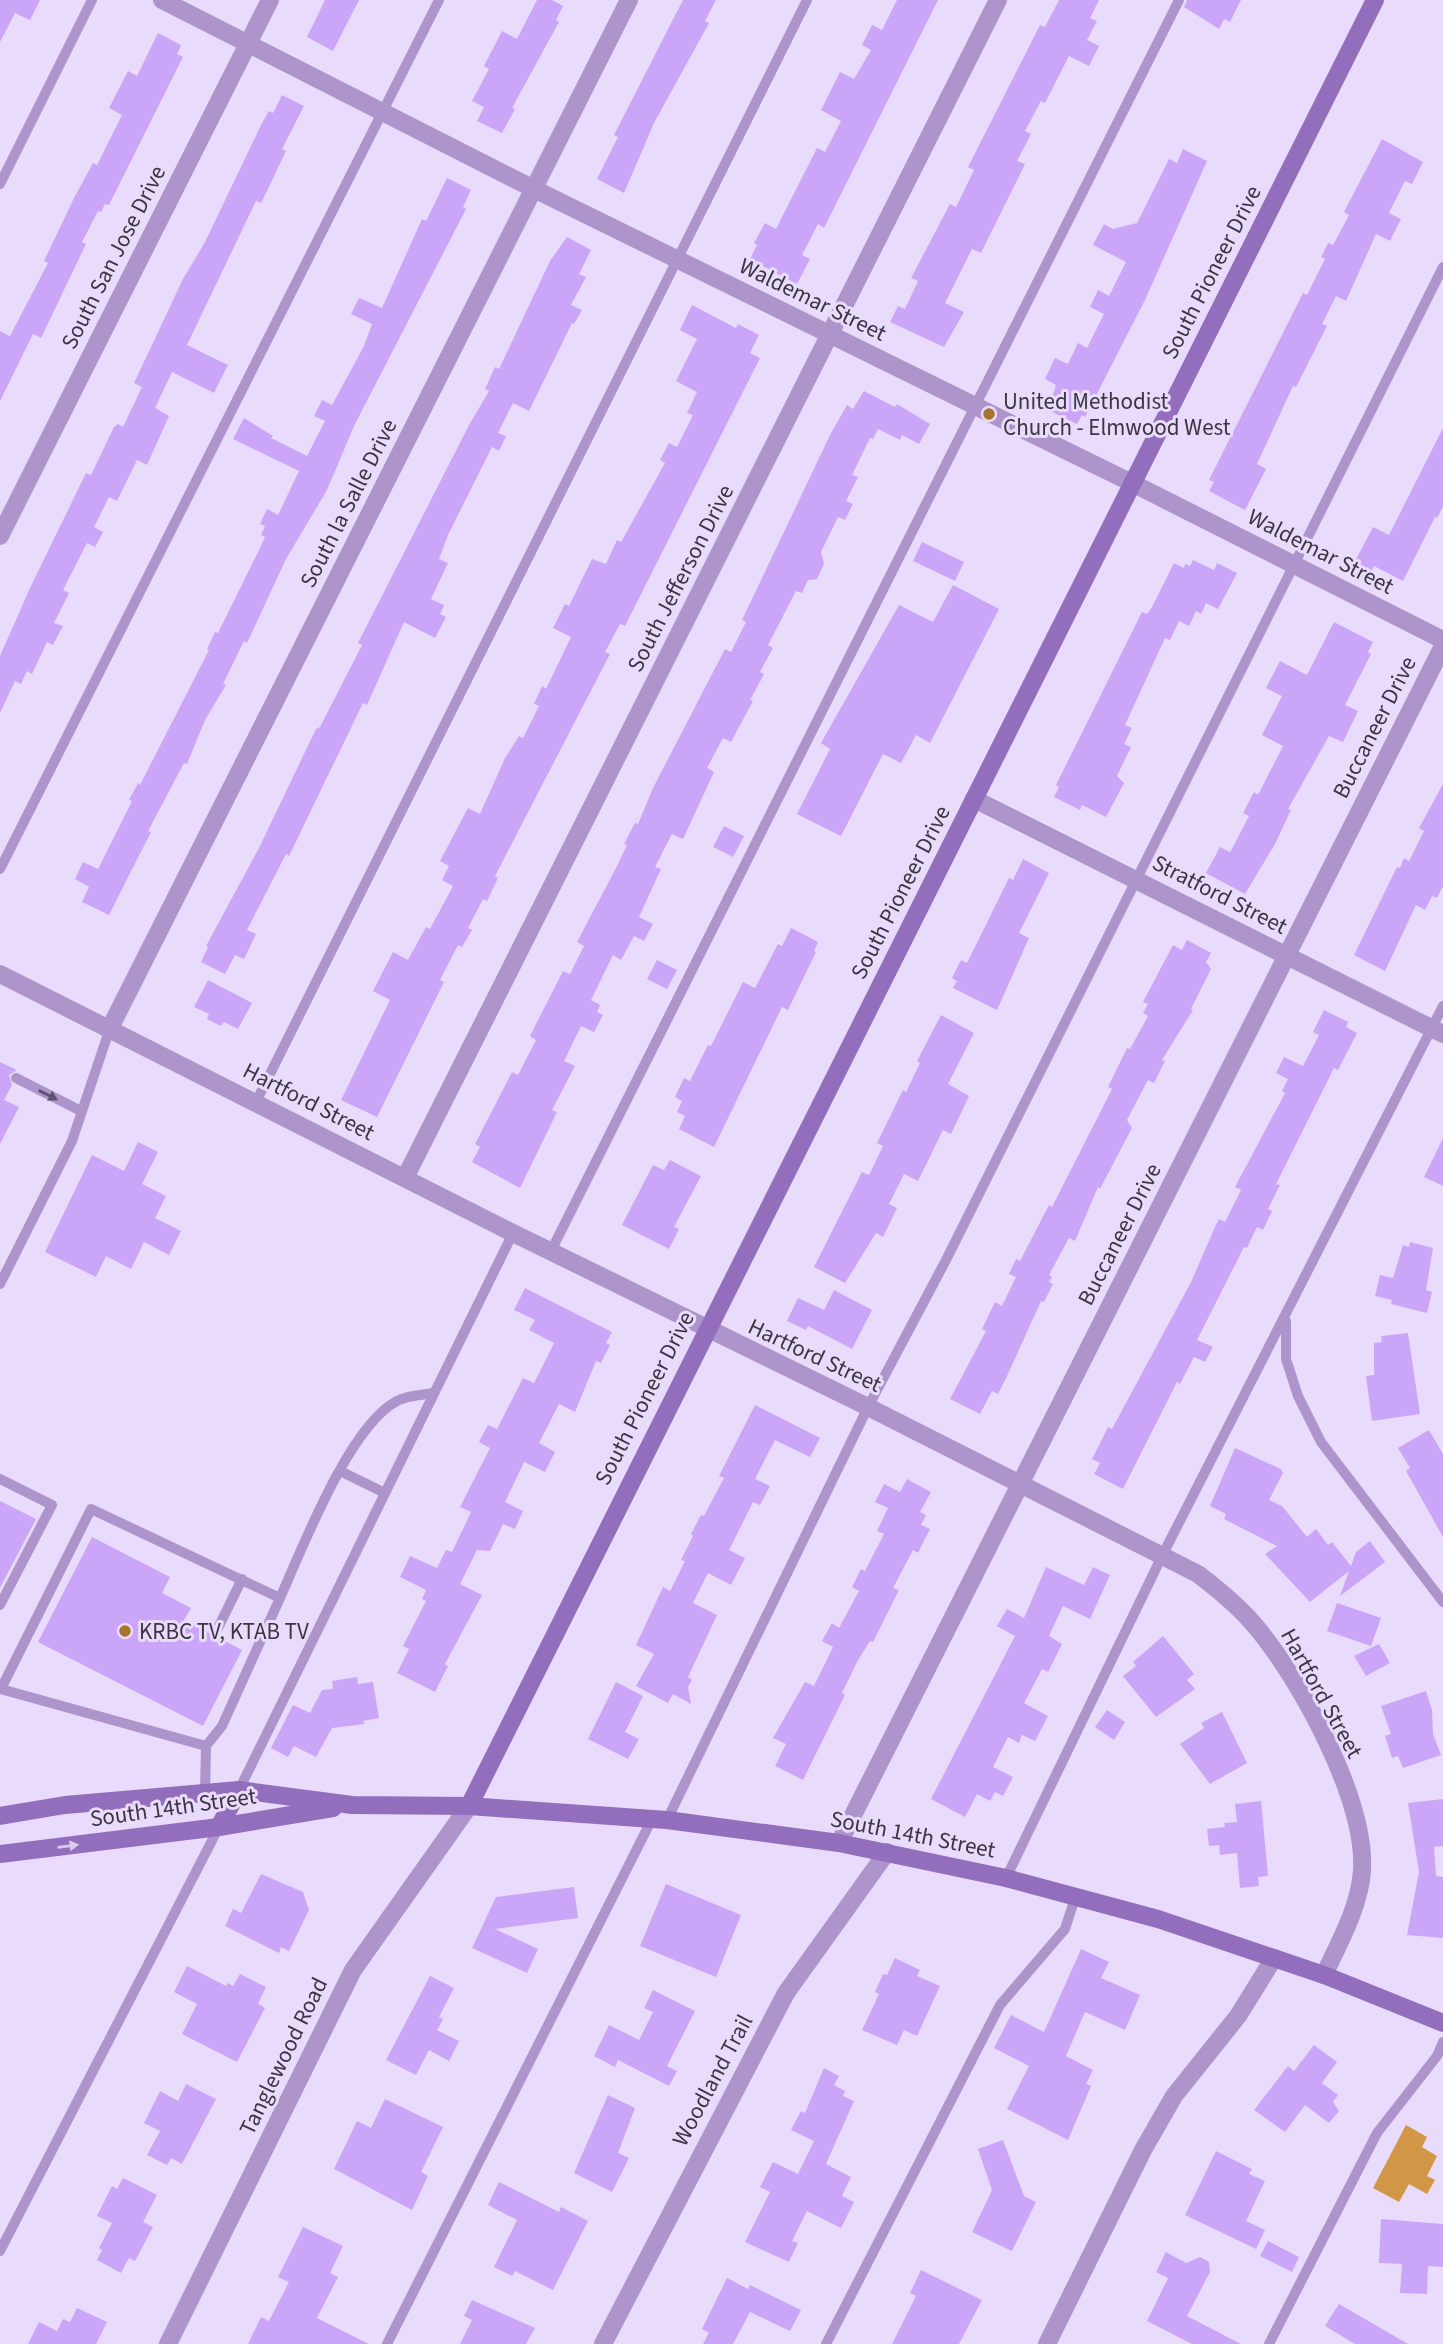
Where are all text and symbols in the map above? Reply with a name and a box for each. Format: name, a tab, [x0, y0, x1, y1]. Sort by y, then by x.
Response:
street label: South San Jose Drive	[53, 160, 174, 355]
street label: South Pioneer Drive	[1153, 180, 1270, 365]
street label: Waldemar Street	[734, 250, 892, 349]
place label: United Methodist Church - Elmwood West	[1003, 385, 1231, 444]
marker: United Methodist Church - Elmwood West	[981, 406, 997, 422]
street label: South la Salle Drive	[292, 413, 405, 593]
street label: South Jefferson Drive	[619, 479, 742, 677]
street label: Waldemar Street	[1242, 500, 1400, 603]
street label: Buccaneer Drive	[1324, 650, 1424, 804]
street label: South Pioneer Drive	[842, 800, 959, 985]
street label: Stratford Street	[1147, 846, 1293, 943]
street label: Hartford Street	[237, 1054, 381, 1149]
one-way arrow	[38, 1089, 58, 1100]
street label: Buccaneer Drive	[1069, 1157, 1169, 1311]
street label: South Pioneer Drive	[586, 1306, 703, 1491]
street label: Hartford Street	[743, 1310, 887, 1401]
place label: KRBC TV, KTAB TV	[139, 1615, 309, 1648]
street label: Hartford Street	[1272, 1622, 1371, 1764]
marker: KRBC TV, KTAB TV	[117, 1623, 133, 1639]
street label: South 14th Street	[88, 1779, 259, 1835]
street label: South 14th Street	[828, 1802, 998, 1867]
one-way arrow	[57, 1840, 79, 1851]
street label: Tanglewood Road	[231, 1972, 336, 2141]
street label: Woodland Trail	[664, 2008, 761, 2152]

